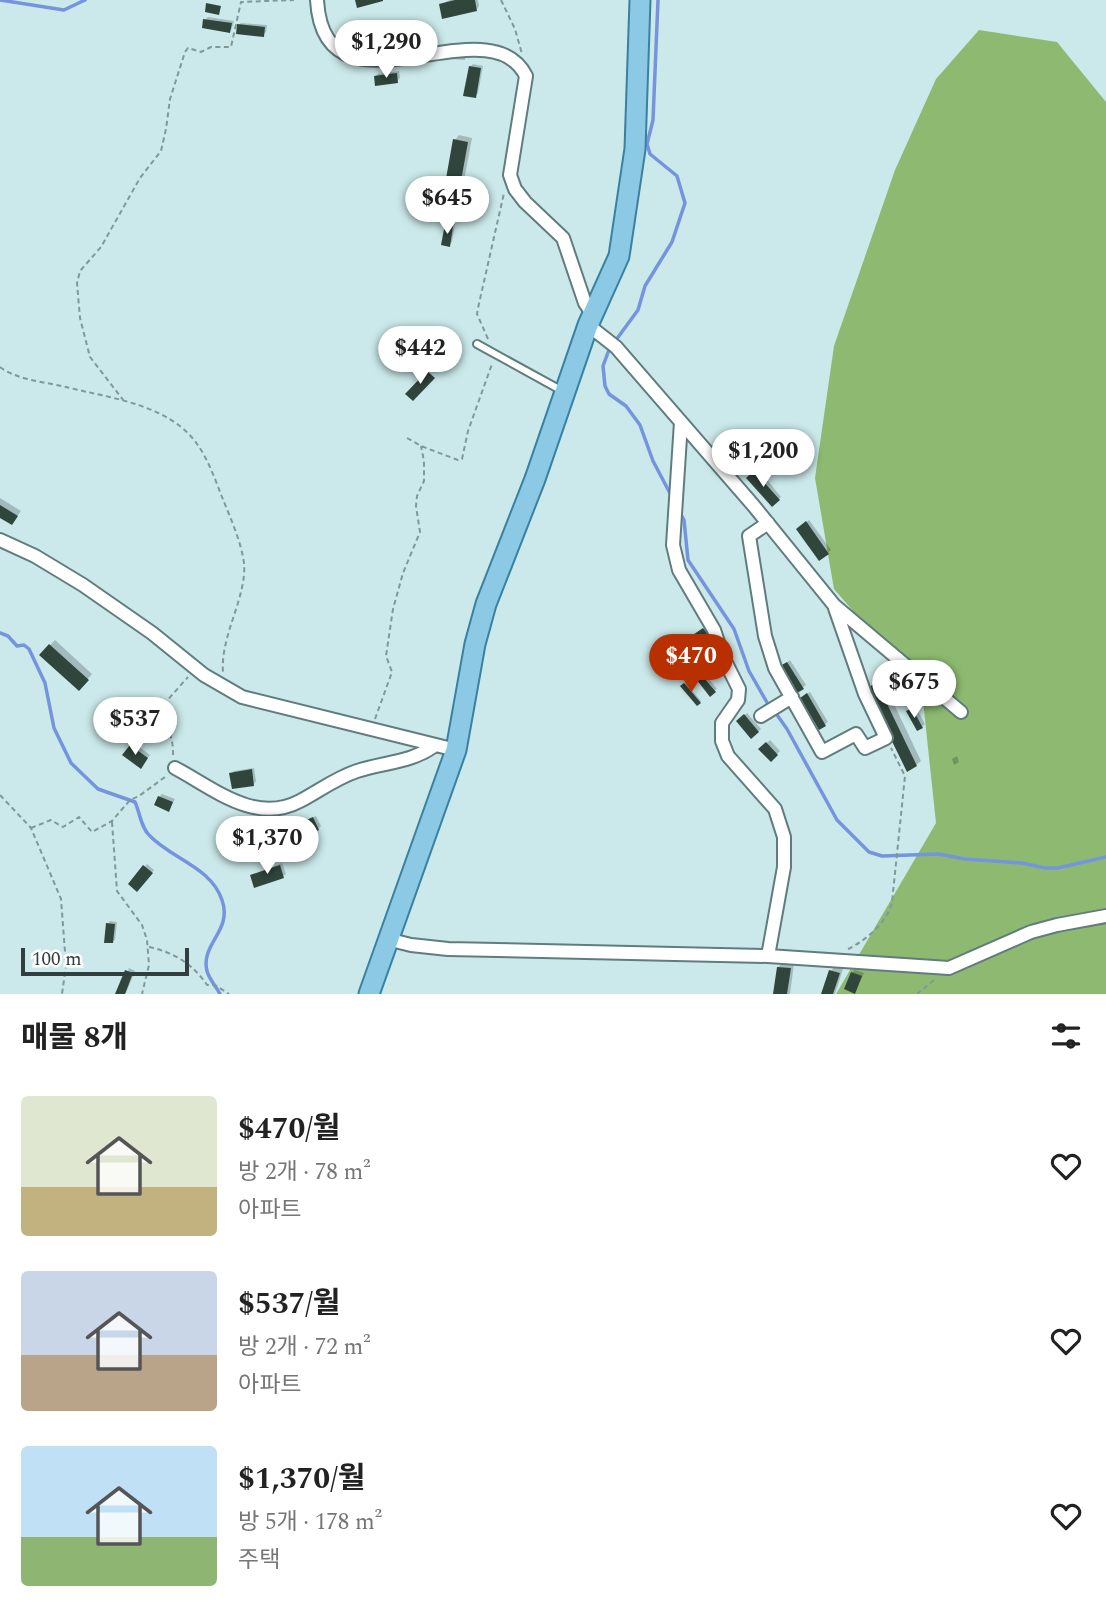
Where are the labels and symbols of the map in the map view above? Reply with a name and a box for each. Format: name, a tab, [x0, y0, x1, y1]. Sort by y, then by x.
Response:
pin: $1,290	[329, 20, 443, 80]
pin: $645	[406, 176, 488, 236]
pin: $442	[379, 326, 461, 386]
pin: $1,200	[706, 430, 820, 489]
pin: $470	[650, 634, 732, 694]
pin: $675	[873, 660, 955, 720]
pin: $537	[94, 698, 176, 757]
pin: $1,370	[210, 816, 324, 876]
scale bar	[21, 945, 189, 977]

